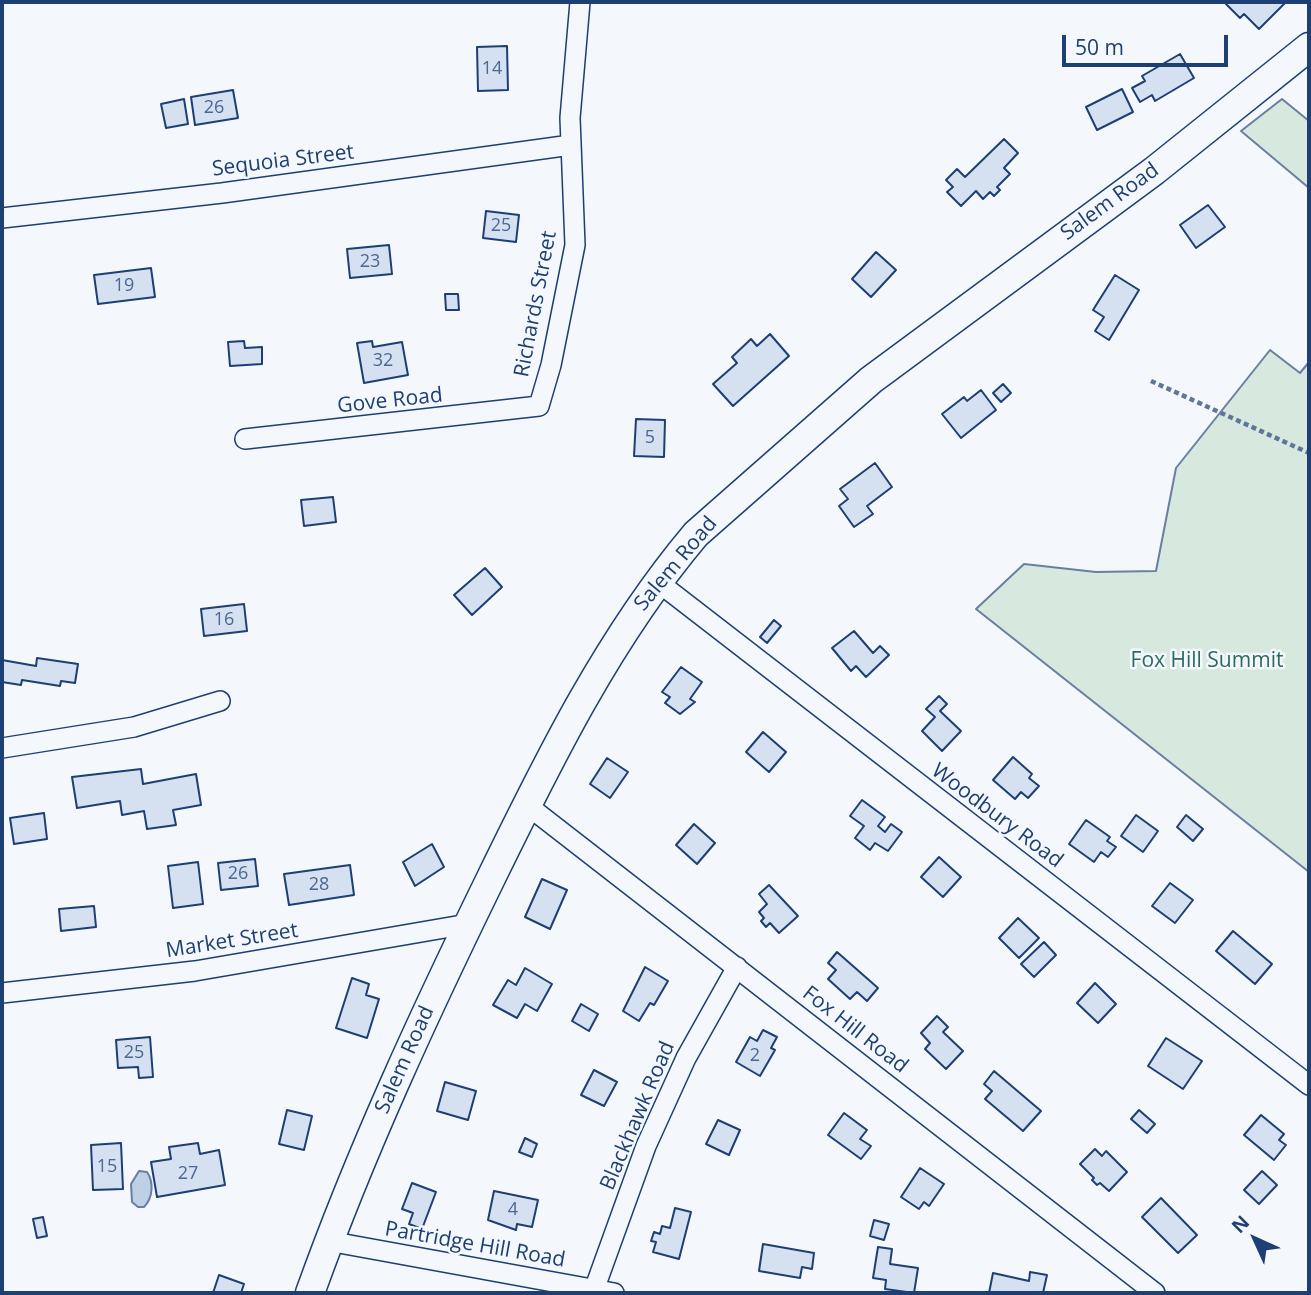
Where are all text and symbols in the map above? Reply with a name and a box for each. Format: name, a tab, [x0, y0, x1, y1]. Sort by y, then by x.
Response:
scale bar	[1066, 21, 1232, 65]
text: 50 m	[1075, 33, 1124, 61]
house number: 14	[482, 58, 502, 80]
house number: 26	[204, 97, 224, 119]
street label: Sequoia Street	[211, 140, 355, 182]
street label: Salem Road	[1056, 158, 1164, 246]
house number: 25	[491, 215, 511, 237]
street label: Richards Street	[509, 229, 563, 379]
house number: 23	[360, 251, 380, 273]
house number: 19	[114, 275, 134, 297]
house number: 32	[373, 350, 393, 372]
street label: Gove Road	[336, 383, 444, 419]
house number: 5	[645, 427, 655, 449]
street label: Salem Road	[629, 512, 723, 616]
house number: 16	[214, 609, 234, 631]
park label: Fox Hill Summit	[1131, 648, 1283, 674]
street label: Woodbury Road	[926, 758, 1068, 874]
house number: 26	[228, 863, 248, 885]
house number: 28	[309, 874, 329, 896]
street label: Market Street	[164, 918, 300, 964]
street label: Fox Hill Road	[797, 981, 913, 1079]
street label: Salem Road	[370, 1002, 440, 1118]
street label: Blackhawk Road	[595, 1038, 681, 1194]
house number: 25	[124, 1042, 144, 1064]
house number: 2	[750, 1045, 760, 1067]
house number: 15	[97, 1156, 117, 1178]
house number: 27	[178, 1163, 198, 1185]
house number: 4	[508, 1199, 518, 1221]
north arrow	[1220, 1204, 1290, 1274]
text: N	[1225, 1210, 1255, 1239]
street label: Partridge Hill Road	[383, 1217, 567, 1273]

